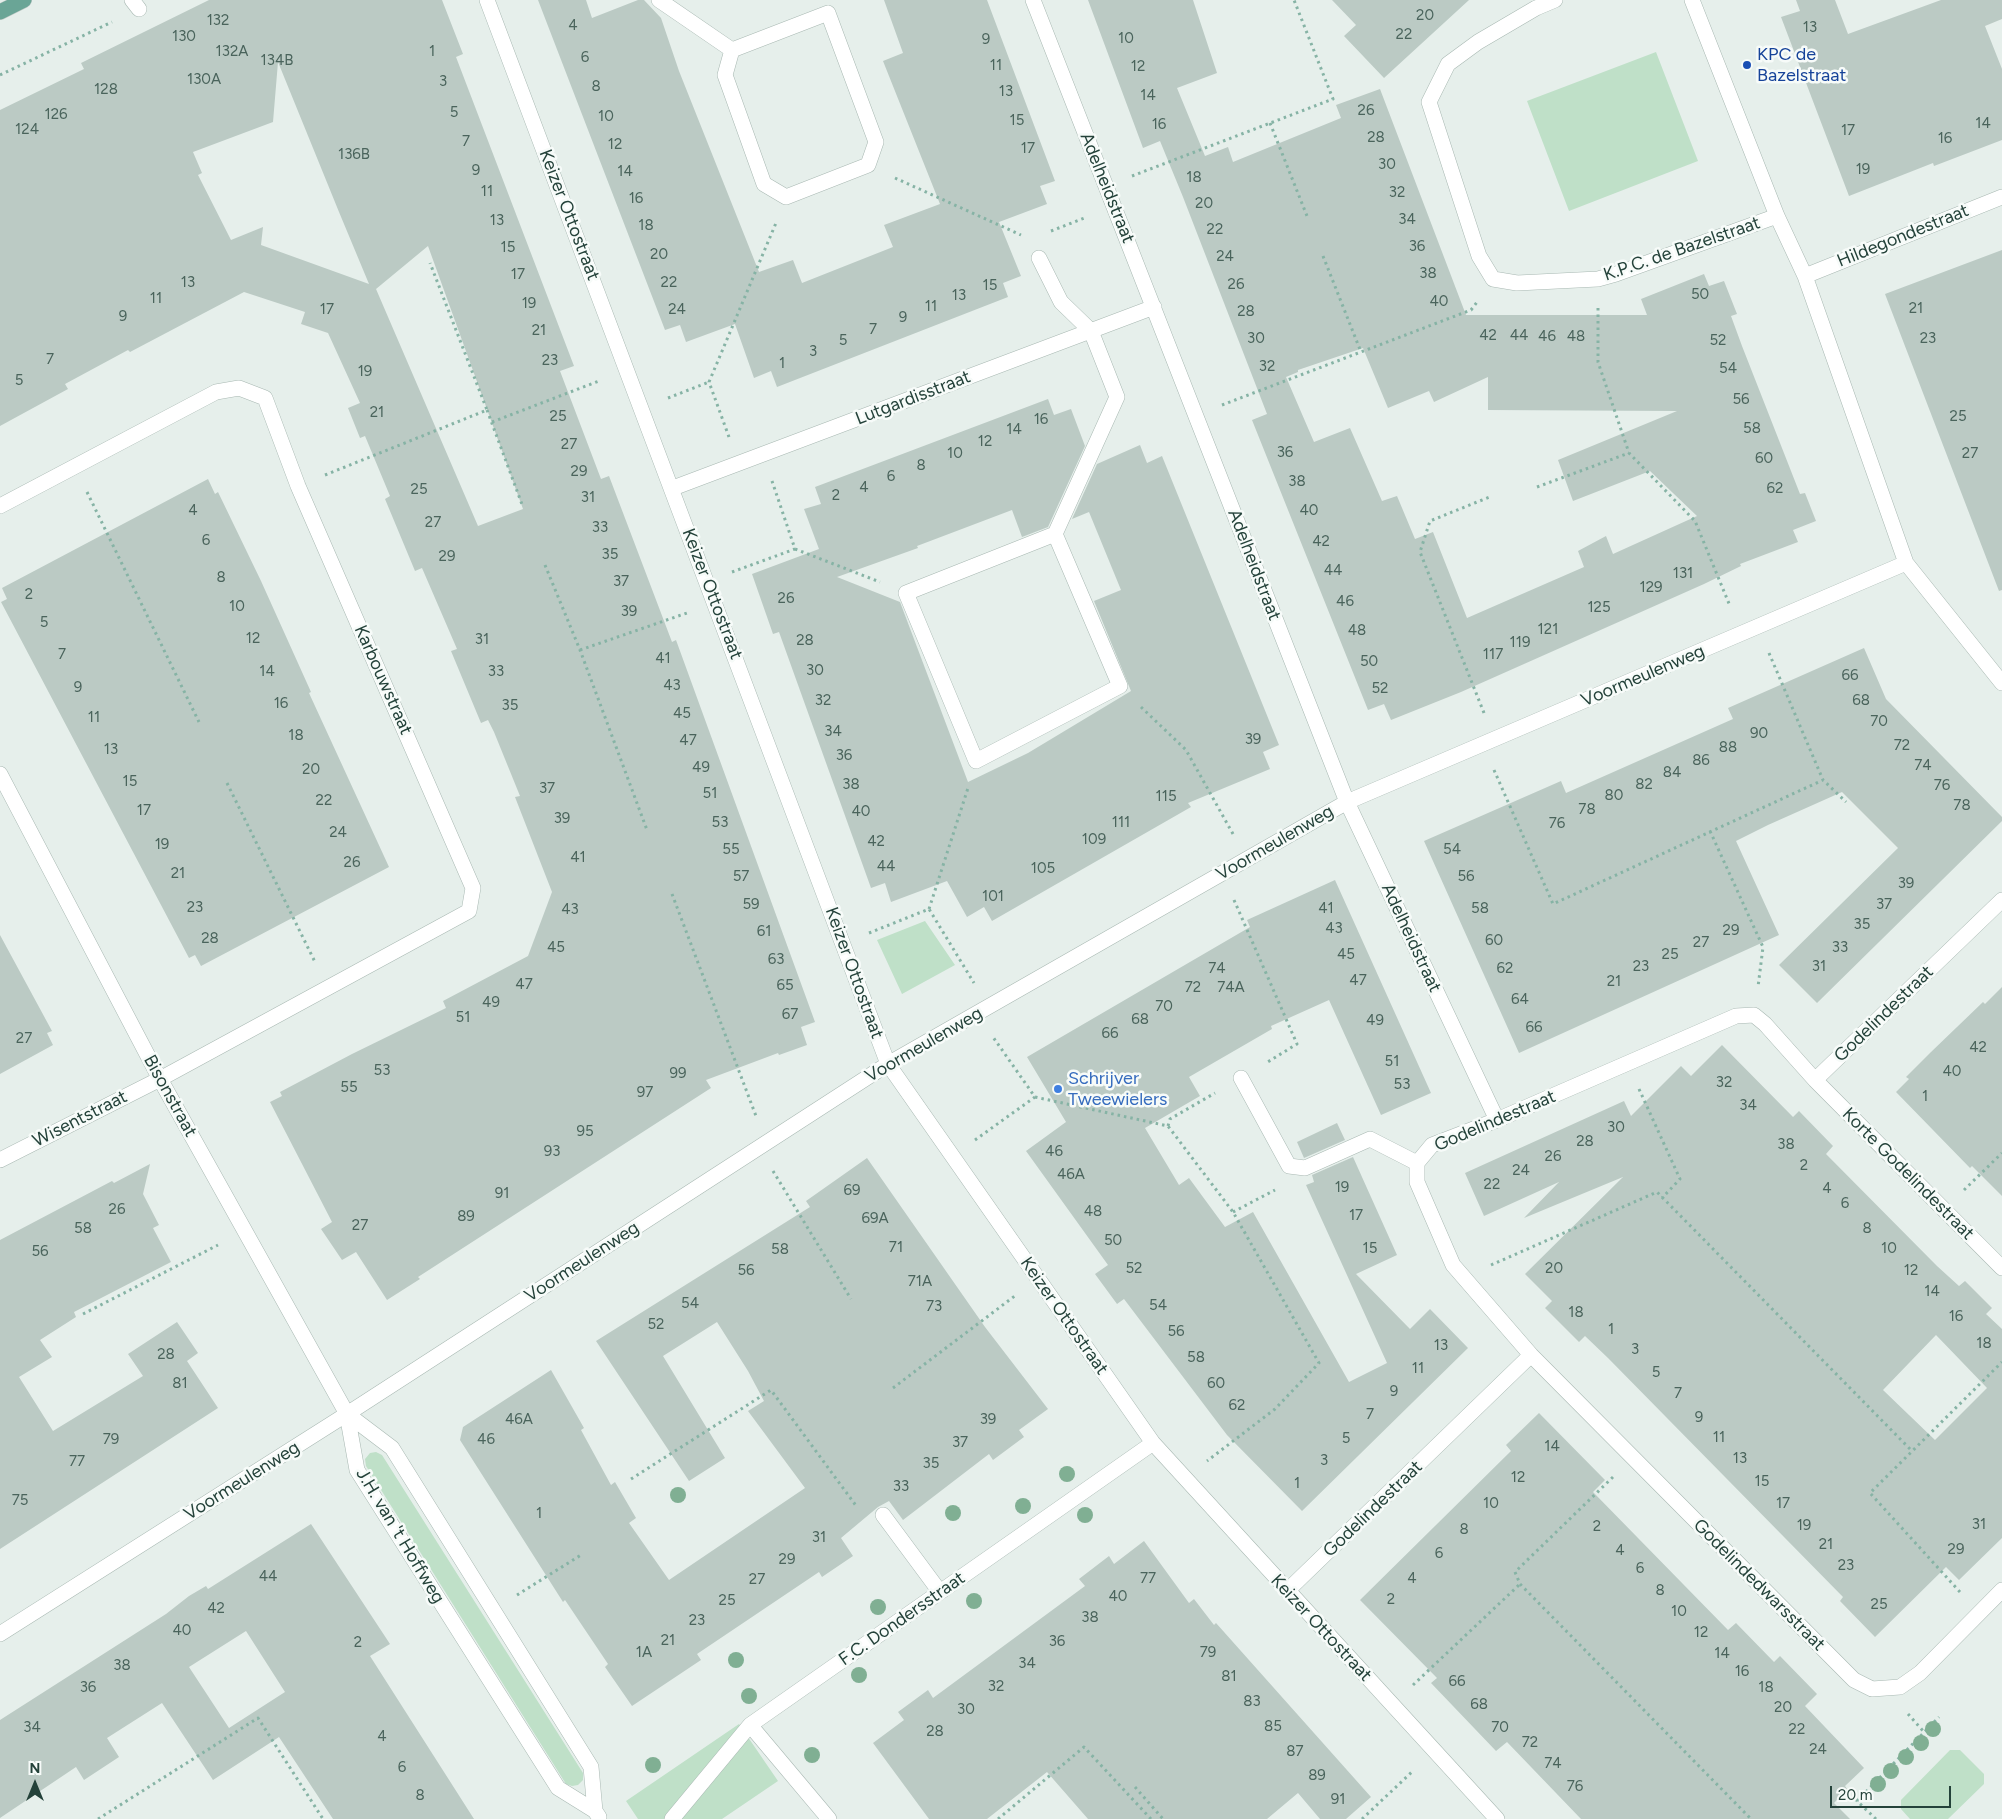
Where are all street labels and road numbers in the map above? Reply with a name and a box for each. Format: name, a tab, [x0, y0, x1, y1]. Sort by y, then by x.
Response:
street label: Adelheidstraat	[1075, 130, 1139, 246]
street label: Keizer Ottostraat	[534, 147, 604, 283]
street label: Hildegondestraat	[1834, 200, 1972, 272]
street label: K.P.C. de Bazelstraat	[1601, 212, 1763, 286]
street label: Lutgardisstraat	[852, 366, 974, 430]
street label: Adelheidstraat	[1223, 506, 1285, 624]
street label: Keizer Ottostraat	[677, 526, 747, 662]
street label: Karbouwstraat	[349, 622, 417, 738]
street label: Voormeulenweg	[1578, 640, 1708, 712]
street label: Voormeulenweg	[1212, 801, 1338, 885]
street label: Adelheidstraat	[1376, 880, 1446, 996]
street label: Keizer Ottostraat	[820, 904, 888, 1042]
street label: Godelindestraat	[1830, 961, 1938, 1067]
street label: Voormeulenweg	[861, 1003, 987, 1087]
street label: Bisonstraat	[139, 1051, 201, 1141]
street label: Wisentstraat	[29, 1086, 131, 1152]
street label: Godelindestraat	[1431, 1086, 1559, 1156]
street label: Korte Godelindestraat	[1837, 1103, 1979, 1245]
street label: Voormeulenweg	[521, 1217, 643, 1307]
street label: Keizer Ottostraat	[1015, 1253, 1113, 1379]
street label: Voormeulenweg	[180, 1437, 304, 1525]
street label: Godelindestraat	[1319, 1456, 1427, 1562]
street label: J.H. van 't Hoffweg	[351, 1464, 449, 1608]
street label: Godelindedwarsstraat	[1689, 1515, 1829, 1655]
street label: F.C. Dondersstraat	[835, 1567, 969, 1671]
street label: Keizer Ottostraat	[1266, 1570, 1376, 1686]

